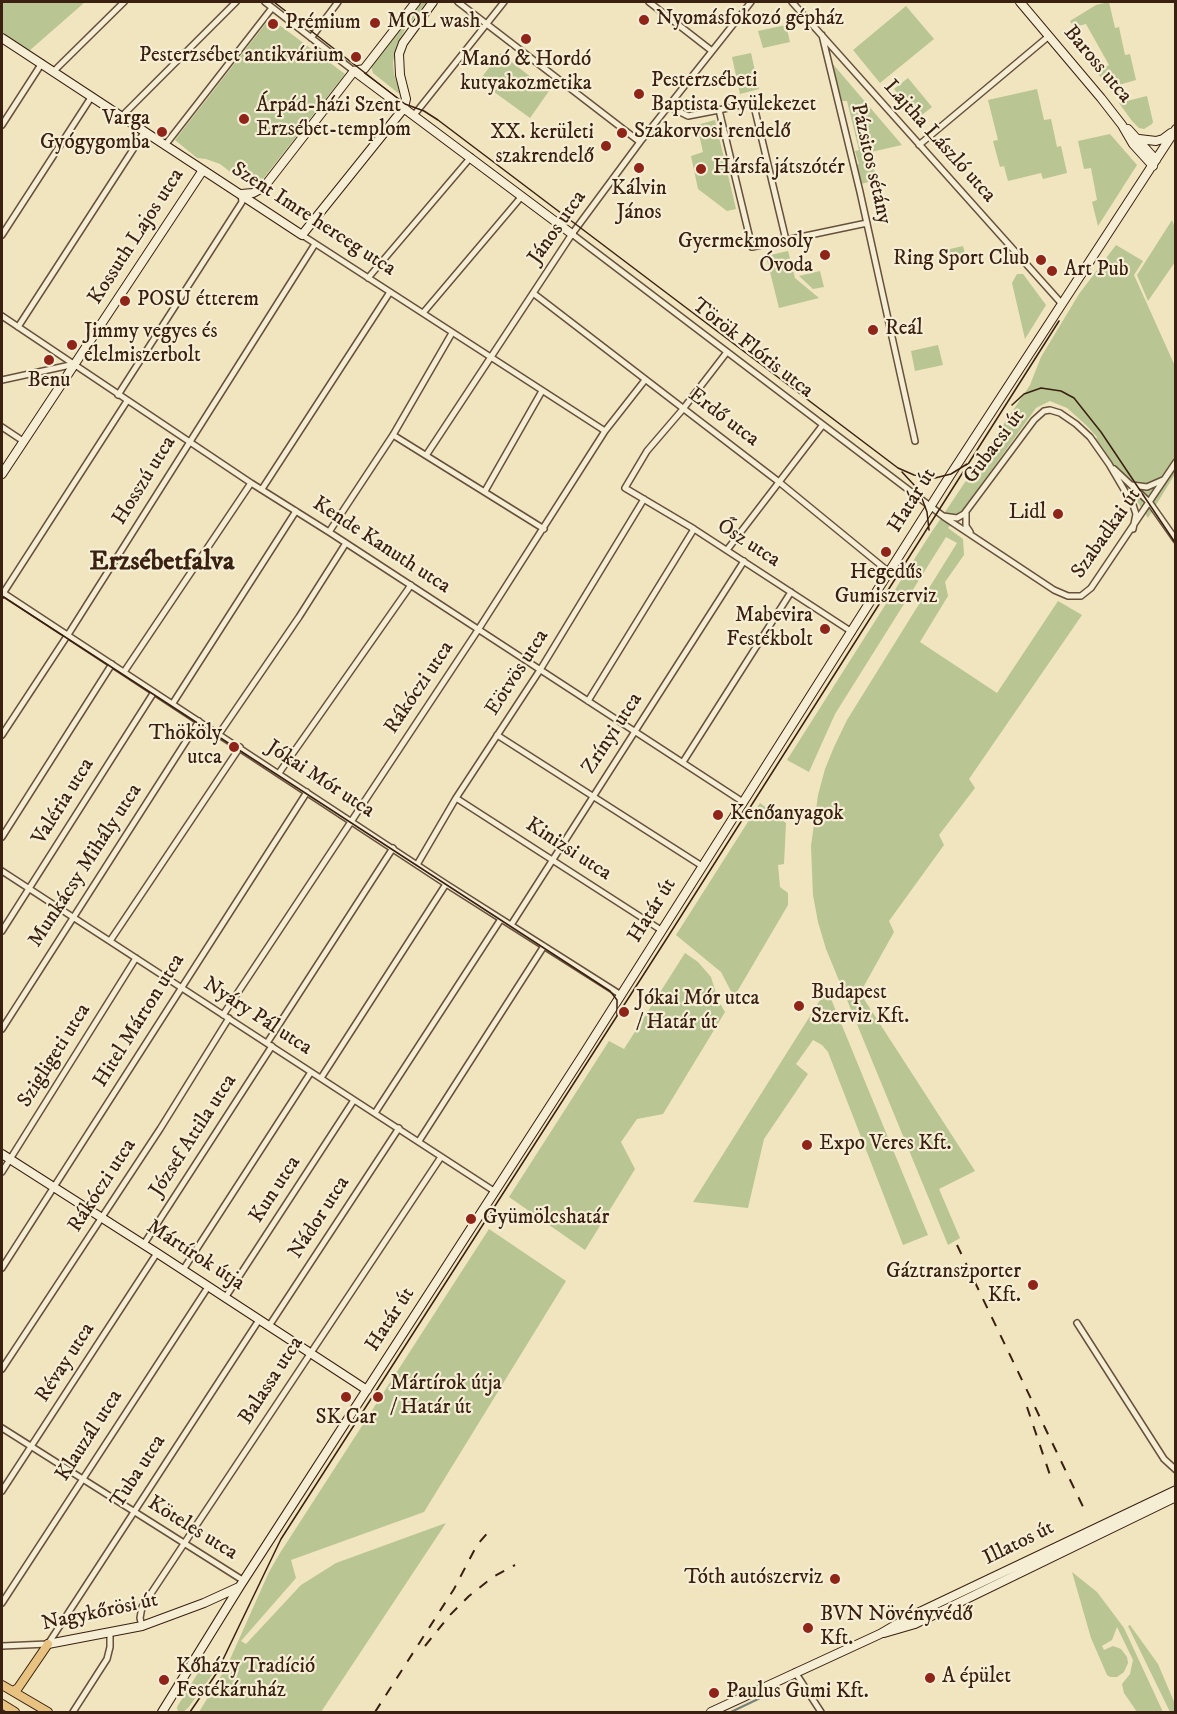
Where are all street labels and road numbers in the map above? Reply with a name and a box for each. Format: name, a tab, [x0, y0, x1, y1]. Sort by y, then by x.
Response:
street label: Baross utca	[1057, 21, 1137, 109]
street label: Lajtha László utca	[877, 76, 1001, 208]
street label: Pázsitos sétány	[844, 101, 896, 227]
street label: Szent Imre herceg utca	[226, 157, 400, 283]
street label: Kossuth Lajos utca	[84, 164, 190, 310]
street label: János utca	[523, 186, 593, 270]
street label: Török Flóris utca	[686, 294, 818, 404]
street label: Erdő utca	[682, 383, 764, 453]
street label: Gubacsi út	[959, 405, 1031, 489]
street label: Hosszú utca	[108, 432, 182, 530]
street label: Határ út	[883, 464, 943, 538]
street label: Szabadkai út	[1067, 484, 1147, 584]
street label: Kende Kanuth utca	[307, 492, 455, 600]
street label: Ősz utca	[712, 514, 784, 574]
street label: Eötvös utca	[481, 625, 555, 721]
street label: Rákóczi utca	[380, 637, 460, 739]
street label: Zrínyi utca	[577, 688, 649, 780]
street label: Jókai Mór utca	[261, 736, 379, 824]
street label: Valéria utca	[28, 754, 100, 850]
street label: Munkácsy Mihály utca	[24, 780, 148, 952]
street label: Kinizsi utca	[520, 813, 616, 887]
street label: Határ út	[623, 874, 683, 948]
street label: Hitel Márton utca	[89, 950, 191, 1092]
street label: Nyáry Pál utca	[198, 972, 316, 1062]
street label: Szigligeti utca	[13, 999, 97, 1113]
street label: József Attila utca	[145, 1070, 243, 1202]
street label: Rákóczi utca	[64, 1135, 142, 1237]
street label: Kun utca	[245, 1152, 307, 1228]
street label: Nádor utca	[284, 1172, 356, 1264]
street label: Mártírok útja	[141, 1215, 249, 1297]
street label: Határ út	[361, 1283, 421, 1357]
street label: Révay utca	[31, 1318, 101, 1408]
street label: Balassa utca	[234, 1332, 310, 1430]
street label: Klauzál utca	[51, 1386, 129, 1486]
street label: Tuba utca	[106, 1431, 172, 1513]
street label: Köteles utca	[142, 1491, 242, 1567]
street label: Illatos út	[980, 1516, 1058, 1572]
street label: Nagykőrösi út	[40, 1588, 160, 1638]

